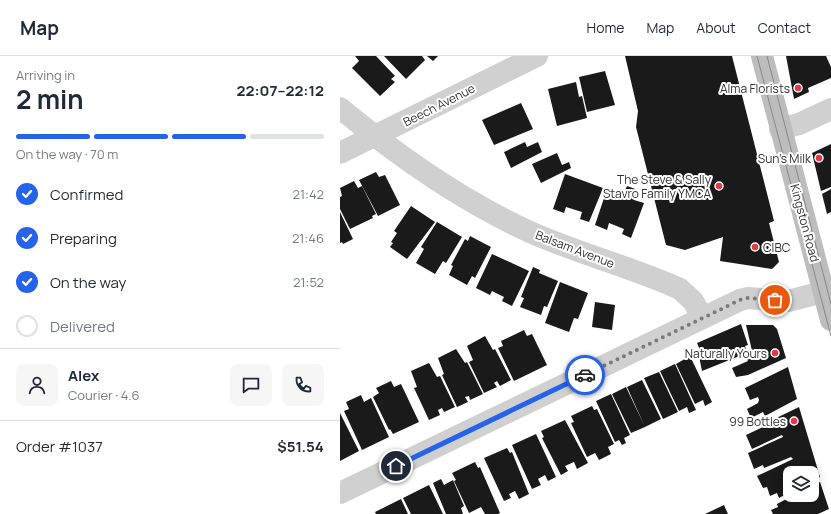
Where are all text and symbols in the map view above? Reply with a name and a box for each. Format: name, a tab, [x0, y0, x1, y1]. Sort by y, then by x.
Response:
text: Map	[20, 15, 59, 41]
text: Home	[587, 18, 624, 37]
text: Map	[646, 18, 674, 37]
text: About	[696, 18, 736, 37]
text: Contact	[758, 18, 811, 37]
text: Arriving in	[16, 66, 75, 84]
text: 22:07–22:12	[237, 80, 324, 101]
street label: Beech Avenue	[400, 80, 478, 130]
place label: Alma Florists	[720, 80, 790, 97]
text: 2 min	[16, 81, 84, 117]
marker: Alma Florists	[793, 83, 803, 93]
text: On the way · 70 m	[16, 145, 118, 163]
place label: Sun's Milk	[758, 150, 812, 167]
marker: Sun's Milk	[814, 153, 824, 163]
place label: The Steve & Sally Stavro Family YMCA	[603, 171, 712, 202]
marker: The Steve & Sally Stavro Family YMCA	[714, 181, 724, 191]
street label: Kingston Road	[786, 182, 824, 264]
icon: check	[16, 183, 38, 205]
text: Confirmed	[50, 184, 123, 205]
text: 21:42	[293, 185, 324, 203]
street label: Balsam Avenue	[533, 226, 617, 272]
icon: check	[16, 227, 38, 249]
text: Preparing	[50, 228, 117, 249]
text: 21:46	[292, 229, 324, 247]
place label: CIBC	[763, 239, 791, 256]
marker: CIBC	[750, 242, 760, 252]
icon: check	[16, 271, 38, 293]
text: On the way	[50, 272, 126, 293]
text: 21:52	[293, 273, 324, 291]
pin	[758, 283, 792, 317]
icon: bag	[764, 289, 786, 311]
text: Delivered	[50, 316, 115, 337]
place label: Naturally Yours	[685, 345, 767, 362]
marker: Naturally Yours	[770, 348, 780, 358]
courier	[565, 355, 605, 395]
button: person	[16, 364, 58, 406]
button: chat	[230, 364, 272, 406]
button: phone	[282, 364, 324, 406]
icon: car	[574, 364, 596, 386]
text: Alex	[68, 365, 99, 386]
text: Courier · 4.6	[68, 386, 140, 404]
place label: 99 Bottles	[729, 413, 786, 430]
marker: 99 Bottles	[789, 416, 799, 426]
text: Order #1037	[16, 436, 103, 457]
text: $51.54	[277, 436, 324, 457]
pin	[379, 449, 413, 483]
icon: home	[385, 455, 407, 477]
map controls	[783, 466, 819, 502]
button: layers	[783, 466, 819, 502]

